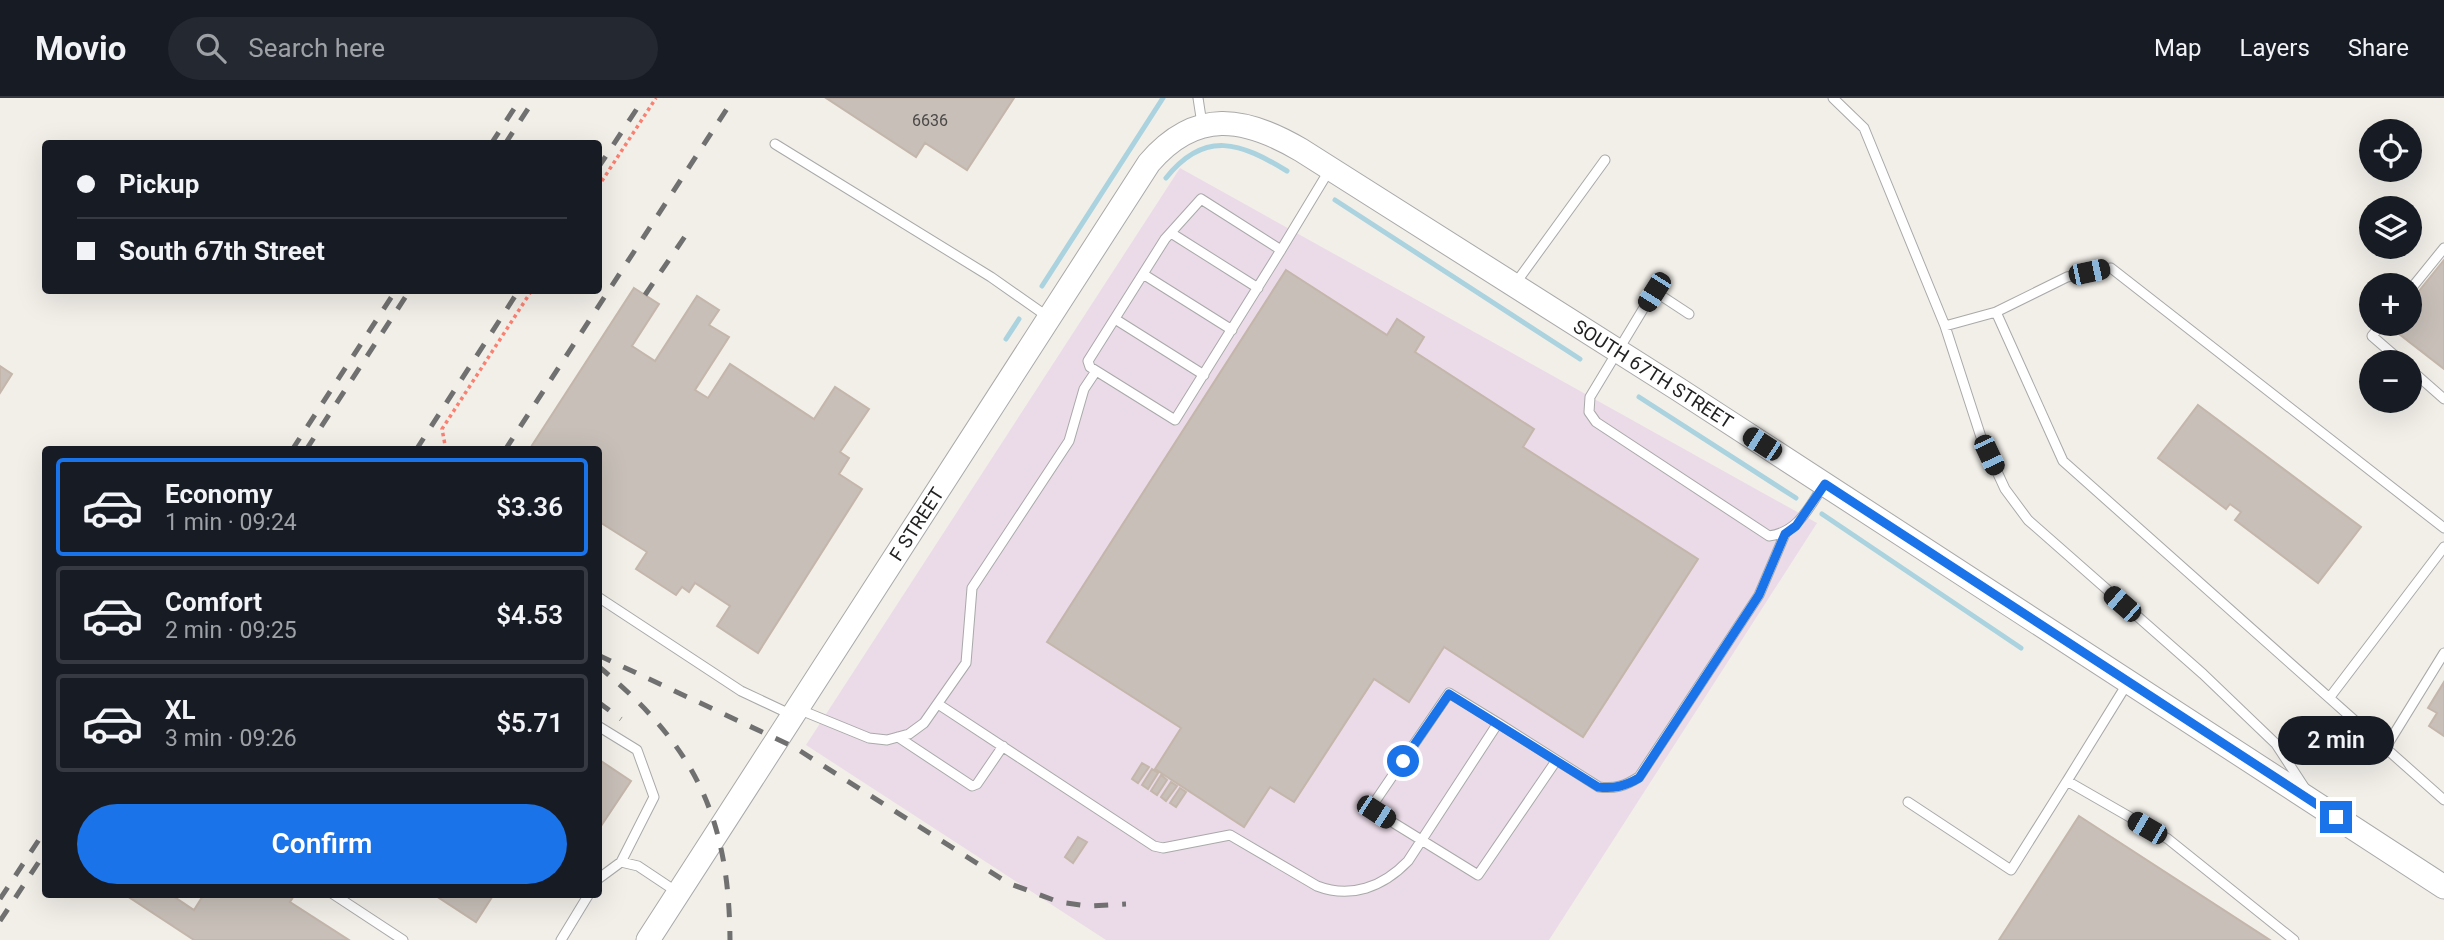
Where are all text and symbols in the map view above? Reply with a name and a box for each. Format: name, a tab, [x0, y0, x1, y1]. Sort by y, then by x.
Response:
search box	[168, 17, 658, 80]
text: Movio	[35, 29, 126, 68]
icon: search	[192, 29, 230, 67]
text: Search here	[248, 33, 385, 63]
text: Map	[2154, 34, 2202, 62]
text: Layers	[2240, 34, 2310, 62]
text: Share	[2348, 34, 2409, 62]
house number: 6636	[912, 111, 948, 130]
map controls	[2359, 119, 2422, 413]
button: locate	[2359, 119, 2422, 182]
text: Pickup	[119, 169, 199, 199]
button: layers	[2359, 196, 2422, 259]
text: South 67th Street	[119, 236, 325, 266]
car	[2067, 257, 2112, 287]
car	[1634, 269, 1675, 315]
button: +	[2359, 273, 2422, 336]
street label: SOUTH 67TH STREET	[1569, 314, 1737, 433]
button: −	[2359, 350, 2422, 413]
car	[1739, 424, 1786, 464]
car	[1971, 432, 2008, 478]
icon: car	[81, 476, 144, 539]
text: Economy	[165, 479, 272, 509]
street label: F STREET	[884, 483, 948, 565]
text: $3.36	[496, 492, 563, 522]
text: 1 min · 09:24	[165, 509, 297, 536]
car	[2100, 582, 2145, 626]
icon: car	[81, 584, 144, 647]
text: Comfort	[165, 587, 262, 617]
text: $4.53	[496, 600, 563, 630]
text: 2 min · 09:25	[165, 617, 297, 644]
icon: car	[81, 692, 144, 755]
text: XL	[165, 695, 196, 725]
text: $5.71	[496, 708, 563, 738]
callout: 2 min	[2278, 716, 2394, 764]
text: 3 min · 09:26	[165, 725, 297, 752]
text: 2 min	[2307, 727, 2365, 754]
route start	[1387, 745, 1419, 777]
car	[1353, 792, 1400, 832]
route end	[2320, 801, 2352, 833]
button: Confirm	[77, 804, 567, 884]
car	[2124, 808, 2171, 848]

